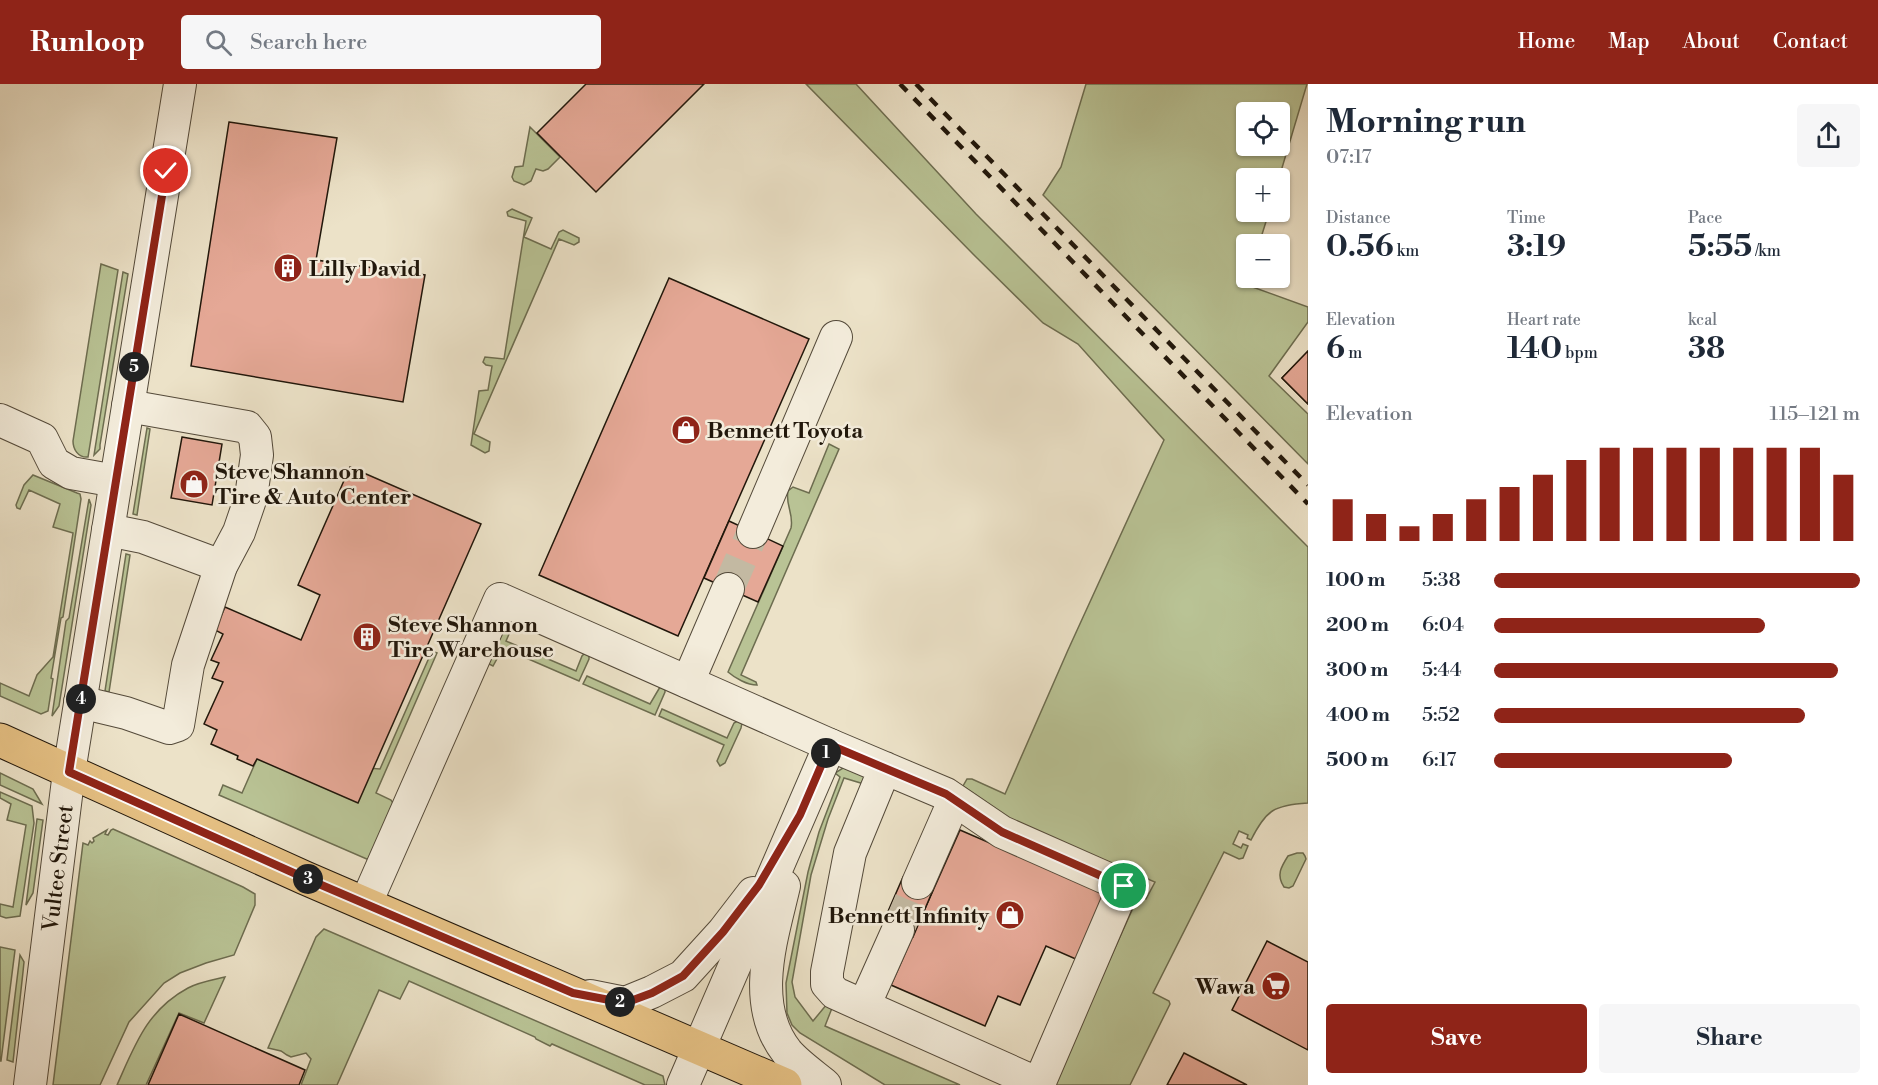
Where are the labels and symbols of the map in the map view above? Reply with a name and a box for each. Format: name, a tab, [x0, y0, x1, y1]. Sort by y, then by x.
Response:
pin	[140, 145, 191, 196]
building icon: Lilly David	[272, 252, 304, 284]
place label: Lilly David	[309, 256, 421, 283]
pin: 5	[119, 352, 149, 382]
shop icon: Bennett Toyota	[670, 414, 702, 446]
place label: Bennett Toyota	[707, 418, 864, 445]
place label: Steve Shannon Tire & Auto Center	[215, 459, 412, 511]
shop icon: Steve Shannon Tire & Auto Center	[178, 468, 210, 500]
place label: Steve Shannon Tire Warehouse	[388, 612, 554, 664]
building icon: Steve Shannon Tire Warehouse	[351, 621, 383, 653]
pin: 4	[66, 684, 96, 714]
pin: 1	[811, 738, 841, 768]
street label: Vultee Street	[37, 803, 80, 934]
pin	[1098, 860, 1149, 911]
pin: 3	[293, 864, 323, 894]
shop icon: Bennett Infinity	[994, 899, 1026, 931]
place label: Bennett Infinity	[828, 903, 990, 930]
supermarket icon: Wawa	[1260, 970, 1292, 1002]
place label: Wawa	[1194, 974, 1256, 1001]
pin: 2	[605, 987, 635, 1017]

